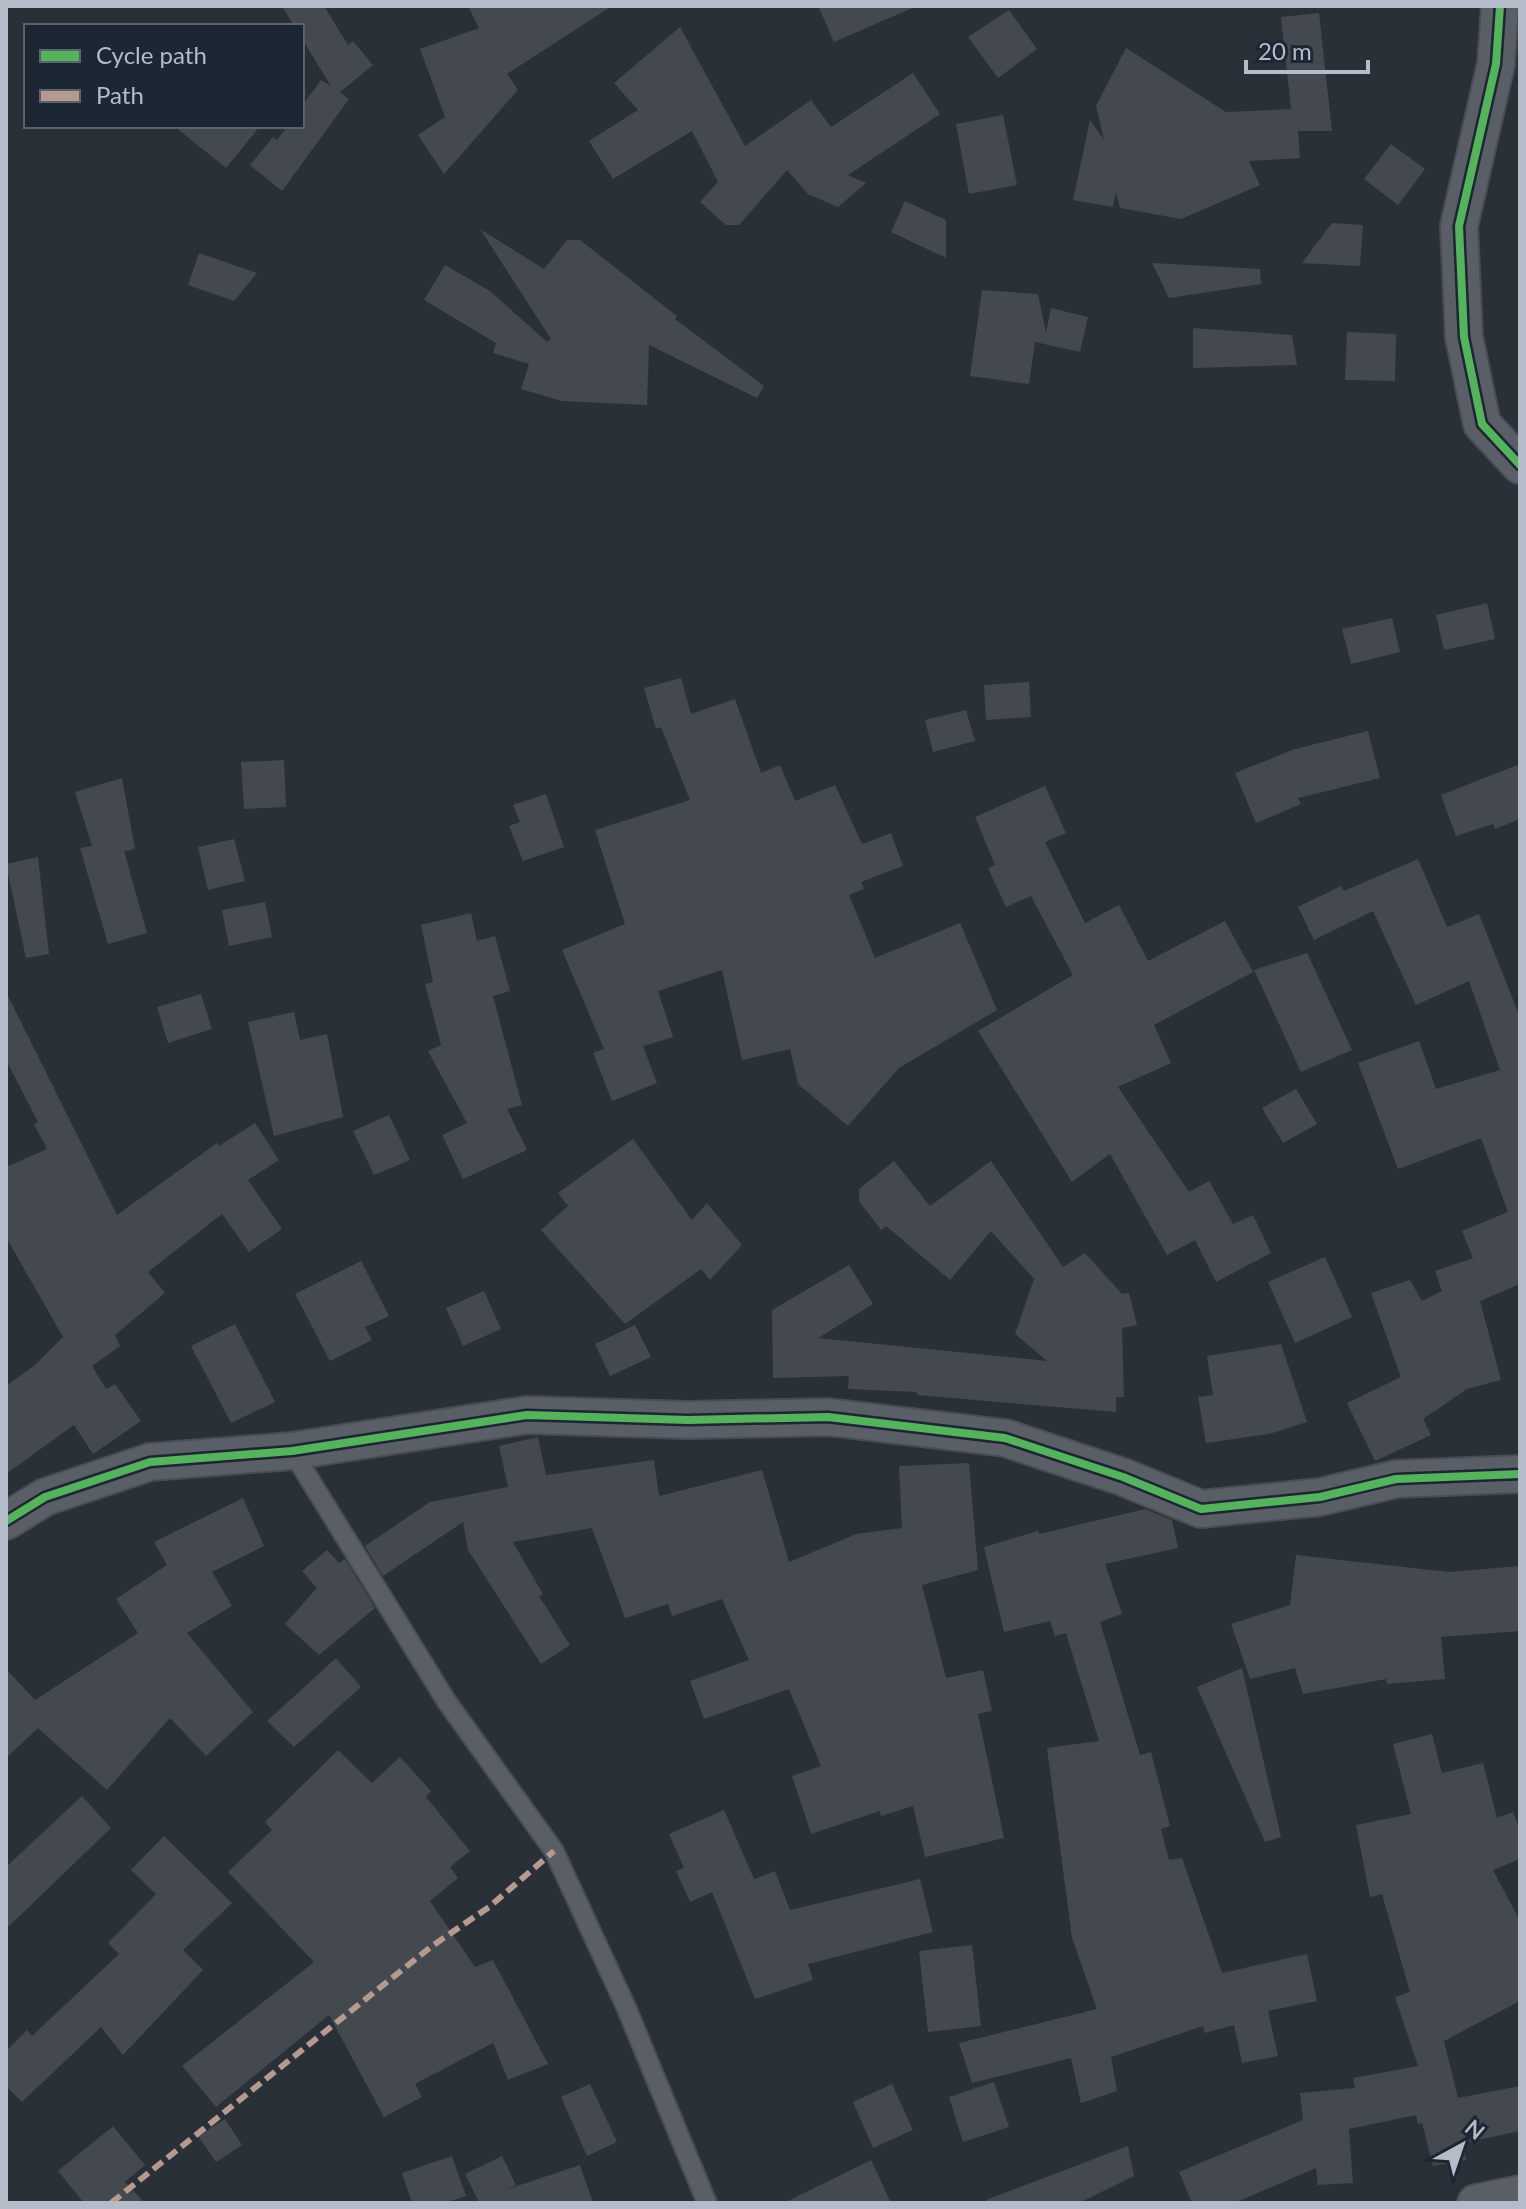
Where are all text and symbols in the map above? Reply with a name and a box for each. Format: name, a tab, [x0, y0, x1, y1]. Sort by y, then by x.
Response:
legend	[24, 24, 304, 128]
scale bar	[1246, 24, 1368, 74]
text: 20 m	[1258, 36, 1312, 65]
text: Cycle path	[96, 40, 207, 69]
text: Path	[96, 80, 144, 109]
north arrow	[1422, 2105, 1502, 2185]
text: N	[1460, 2114, 1490, 2145]

